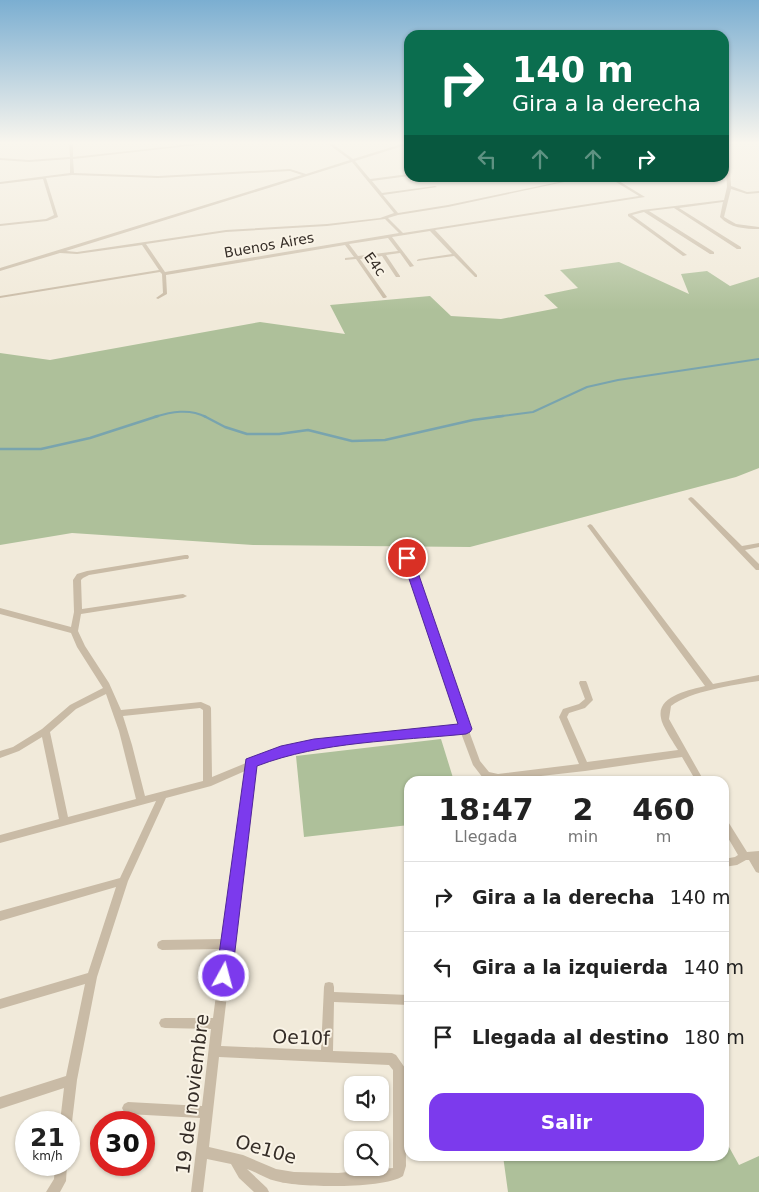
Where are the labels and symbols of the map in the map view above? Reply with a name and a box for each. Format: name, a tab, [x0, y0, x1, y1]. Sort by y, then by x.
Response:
street label: Buenos Aires	[223, 229, 315, 261]
street label: E4c	[361, 249, 389, 279]
pin	[386, 537, 428, 579]
position arrow	[197, 949, 249, 1001]
street label: 19 de noviembre	[171, 1012, 213, 1176]
street label: Oe10f	[272, 1025, 331, 1049]
speed limit sign: 30	[90, 1111, 155, 1176]
street label: Oe10e	[233, 1130, 299, 1168]

